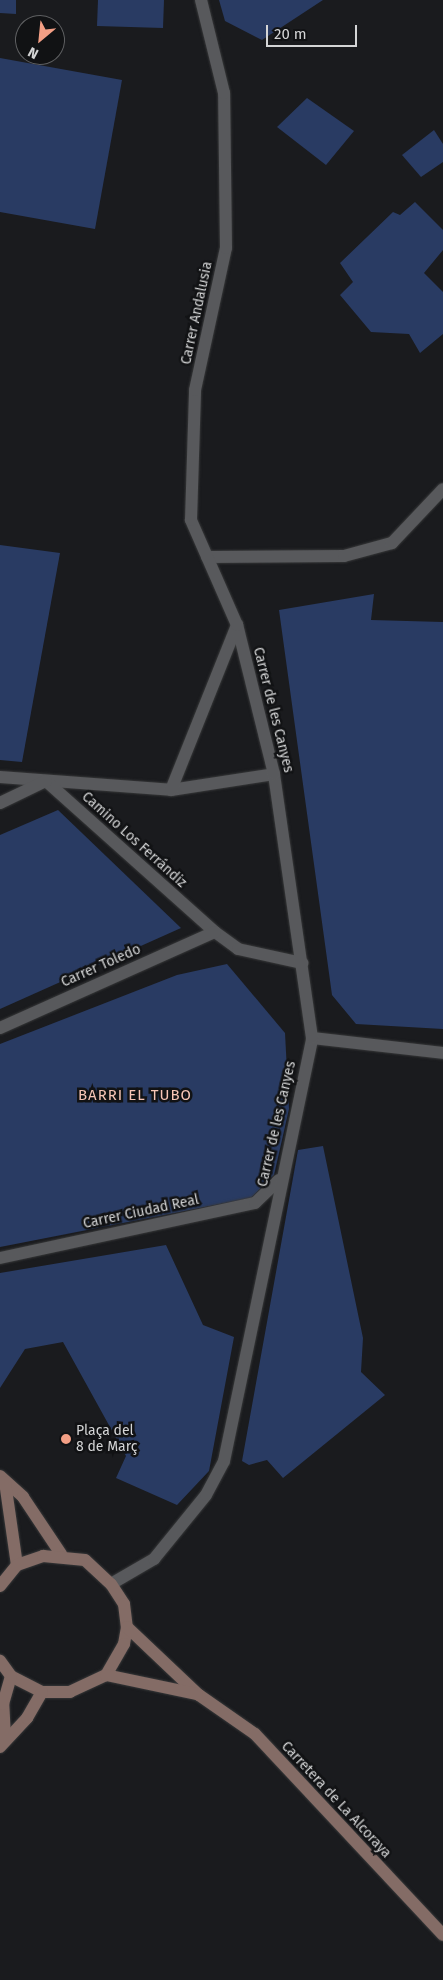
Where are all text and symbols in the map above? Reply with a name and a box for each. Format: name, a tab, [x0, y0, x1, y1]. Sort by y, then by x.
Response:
north arrow	[15, 15, 65, 65]
scale bar	[268, 15, 359, 47]
text: 20 m	[274, 25, 307, 43]
text: N	[25, 43, 41, 62]
street label: Carrer Andalusia	[178, 260, 216, 366]
street label: Carrer de les Canyes	[249, 646, 297, 774]
street label: Camino Los Ferrándiz	[78, 789, 190, 891]
street label: Carrer Toledo	[59, 941, 143, 991]
street label: Carrer de les Canyes	[254, 1060, 300, 1188]
district label: BARRI EL TUBO	[76, 1087, 194, 1105]
street label: Carrer Ciudad Real	[82, 1192, 200, 1232]
place label: Plaça del 8 de Març	[76, 1423, 137, 1455]
marker: Plaça del 8 de Març	[60, 1433, 72, 1445]
street label: Carretera de La Alcoraya	[278, 1738, 394, 1862]

